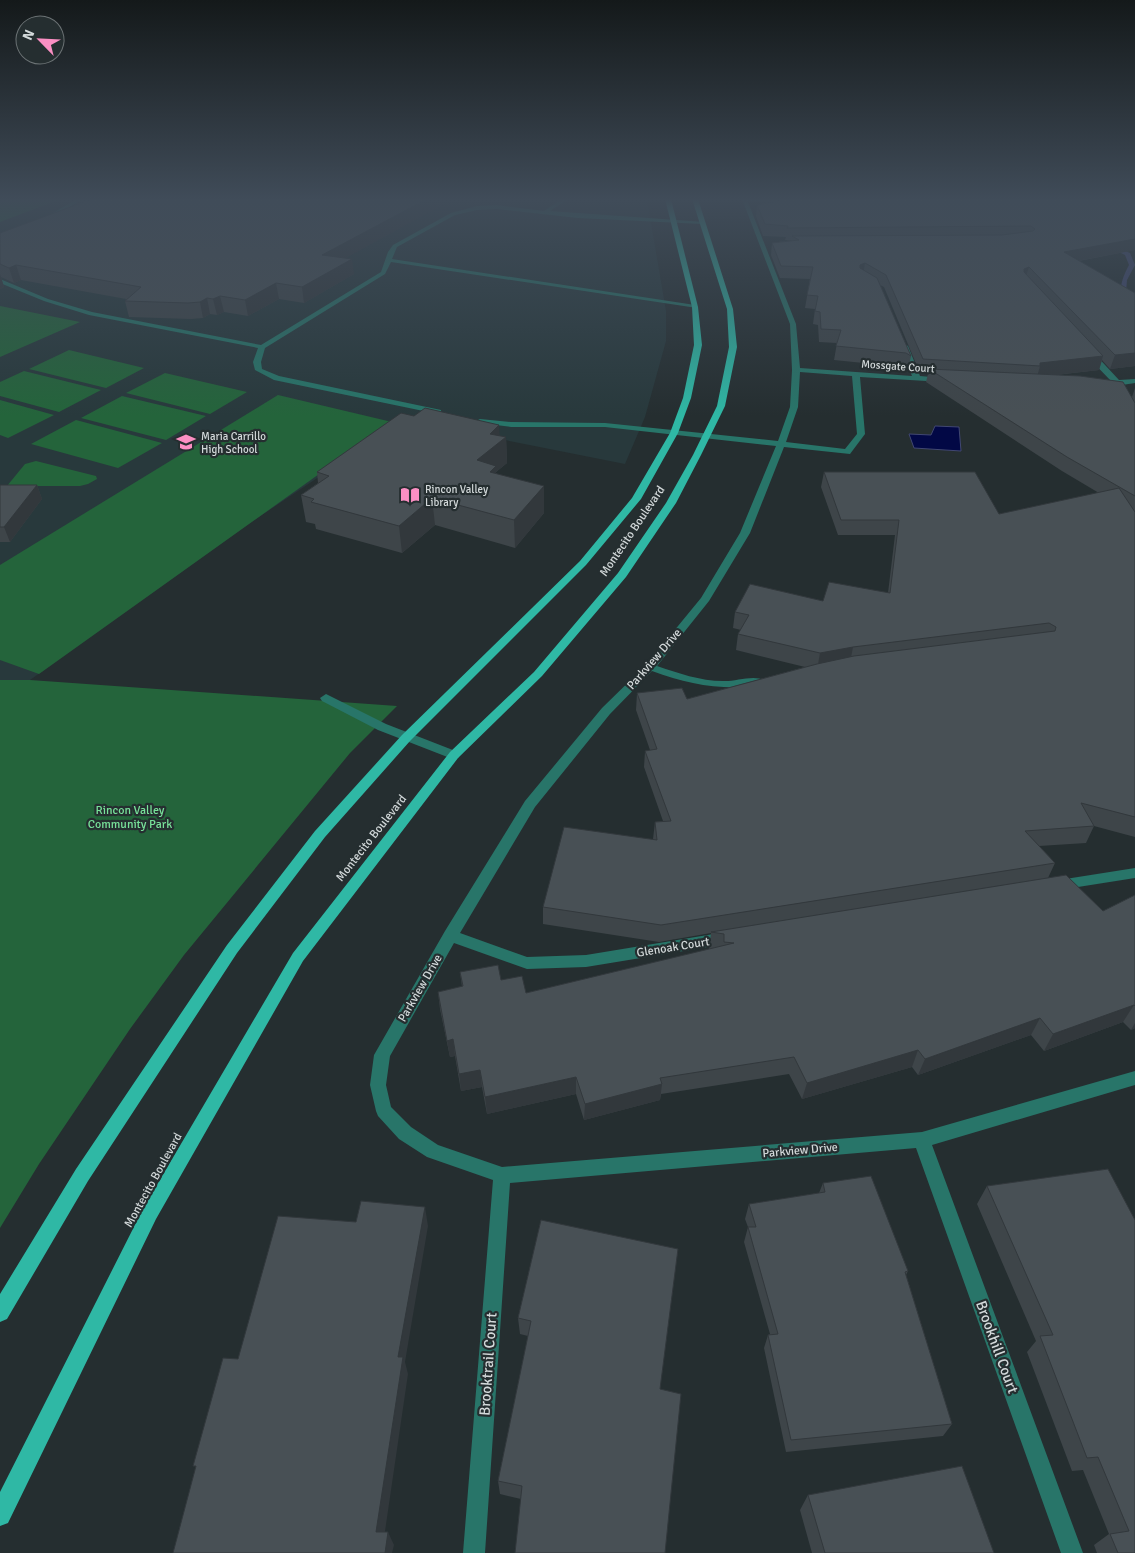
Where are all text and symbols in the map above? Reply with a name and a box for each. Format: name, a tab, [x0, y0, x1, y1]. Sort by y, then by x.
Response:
north arrow	[15, 15, 65, 65]
text: N	[19, 27, 38, 43]
street label: Mossgate Court	[861, 357, 935, 376]
place label: Maria Carrillo High School	[201, 430, 266, 456]
school or university icon: Maria Carrillo High School	[175, 431, 197, 453]
place label: Rincon Valley Library	[425, 483, 489, 509]
street label: Montecito Boulevard	[597, 483, 668, 579]
library icon: Rincon Valley Library	[399, 484, 421, 506]
street label: Parkview Drive	[624, 626, 685, 693]
street label: Montecito Boulevard	[333, 792, 410, 885]
park label: Rincon Valley Community Park	[88, 803, 172, 832]
street label: Glenoak Court	[636, 934, 711, 961]
street label: Parkview Drive	[395, 952, 446, 1025]
street label: Montecito Boulevard	[121, 1130, 186, 1230]
street label: Parkview Drive	[762, 1140, 838, 1161]
street label: Brookhill Court	[972, 1298, 1022, 1396]
street label: Brooktrail Court	[475, 1312, 501, 1416]

